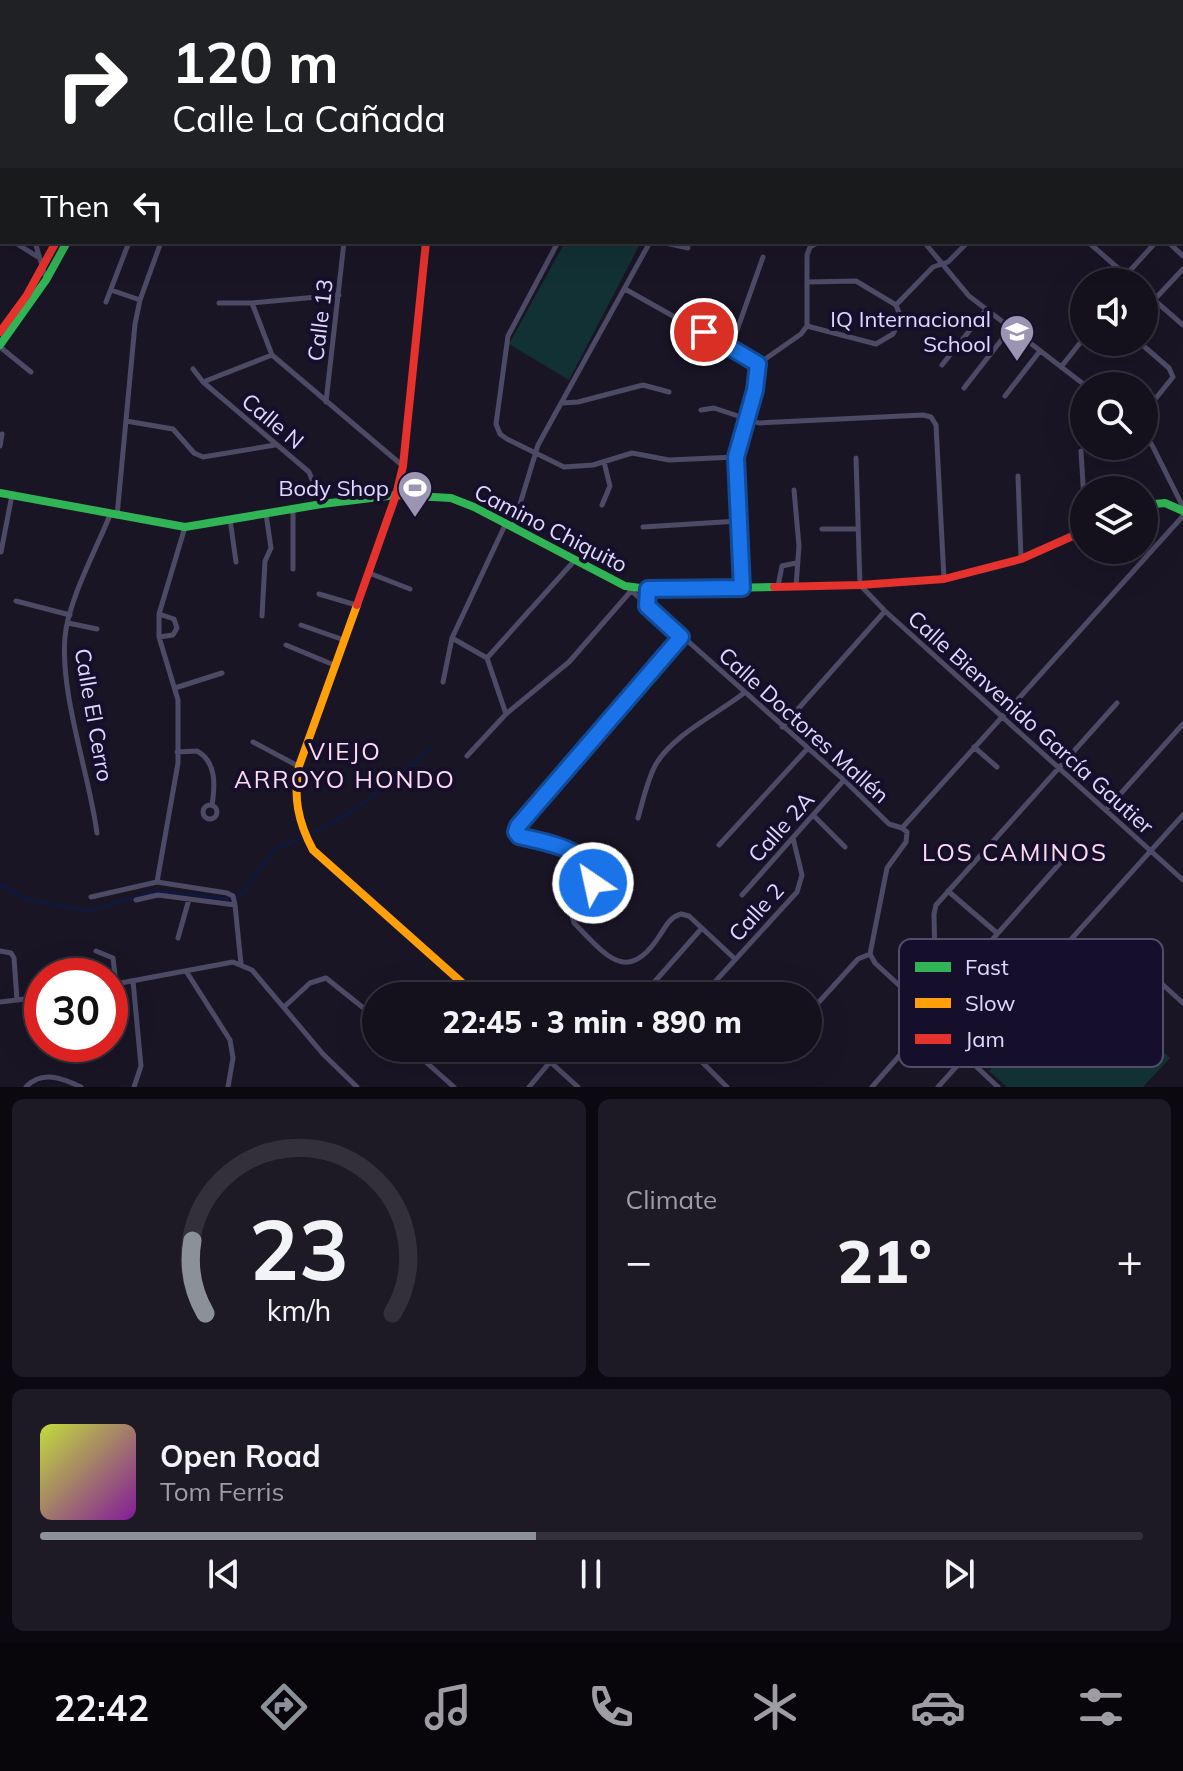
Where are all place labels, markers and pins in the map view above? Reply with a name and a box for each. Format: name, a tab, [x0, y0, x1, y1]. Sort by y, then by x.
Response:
pin	[670, 298, 738, 366]
place label: IQ Internacional School	[830, 305, 991, 358]
school or university icon: IQ Internacional School	[998, 313, 1036, 363]
sports icon: Body Shop	[396, 469, 434, 519]
place label: Body Shop	[278, 474, 389, 502]

